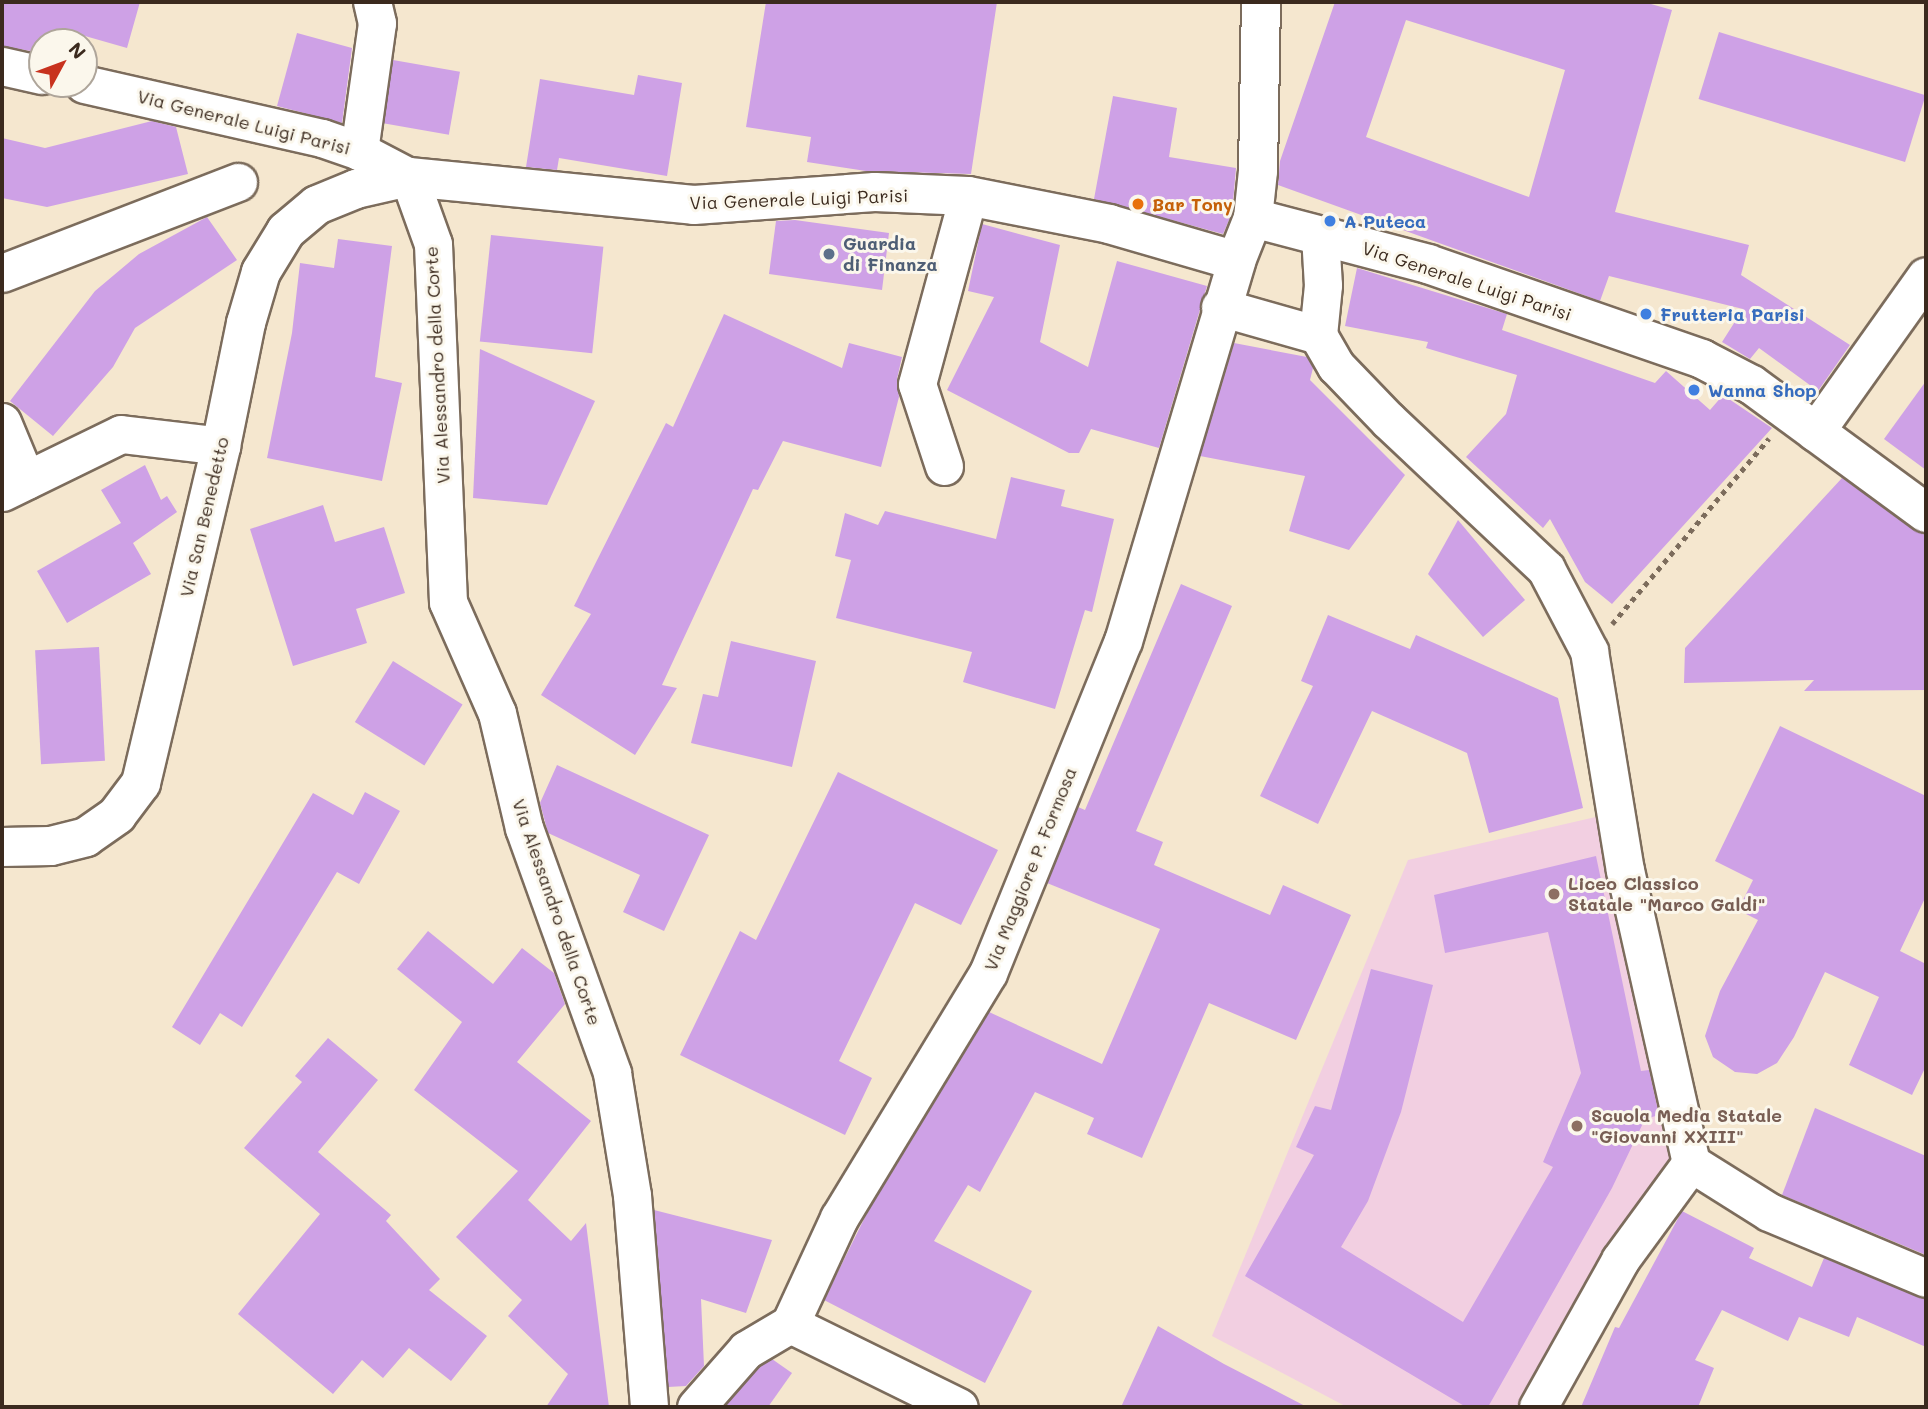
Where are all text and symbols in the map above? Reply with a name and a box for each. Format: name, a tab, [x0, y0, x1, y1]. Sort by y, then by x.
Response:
north arrow	[28, 28, 98, 98]
text: N	[64, 37, 92, 64]
street label: Via Generale Luigi Parisi	[135, 85, 353, 159]
street label: Via Generale Luigi Parisi	[689, 184, 909, 214]
place label: Bar Tony	[1152, 193, 1233, 215]
marker: Bar Tony	[1130, 196, 1146, 212]
place label: A Puteca	[1344, 210, 1426, 232]
marker: A Puteca	[1322, 213, 1338, 229]
place label: Guardia di Finanza	[843, 233, 938, 276]
street label: Via Generale Luigi Parisi	[1360, 237, 1574, 325]
street label: Via Alessandro della Corte	[420, 246, 454, 484]
marker: Guardia di Finanza	[821, 246, 837, 262]
place label: Frutteria Parisi	[1660, 303, 1805, 325]
marker: Frutteria Parisi	[1638, 306, 1654, 322]
place label: Wanna Shop	[1708, 379, 1817, 401]
marker: Wanna Shop	[1686, 382, 1702, 398]
street label: Via San Benedetto	[175, 435, 233, 599]
street label: Via Maggiore P. Formosa	[979, 764, 1081, 974]
street label: Via Alessandro della Corte	[508, 796, 606, 1028]
place label: Liceo Classico Statale "Marco Galdi"	[1568, 873, 1766, 916]
marker: Liceo Classico Statale "Marco Galdi"	[1546, 886, 1562, 902]
place label: Scuola Media Statale "Giovanni XXIII"	[1591, 1105, 1782, 1148]
marker: Scuola Media Statale "Giovanni XXIII"	[1569, 1118, 1585, 1134]

